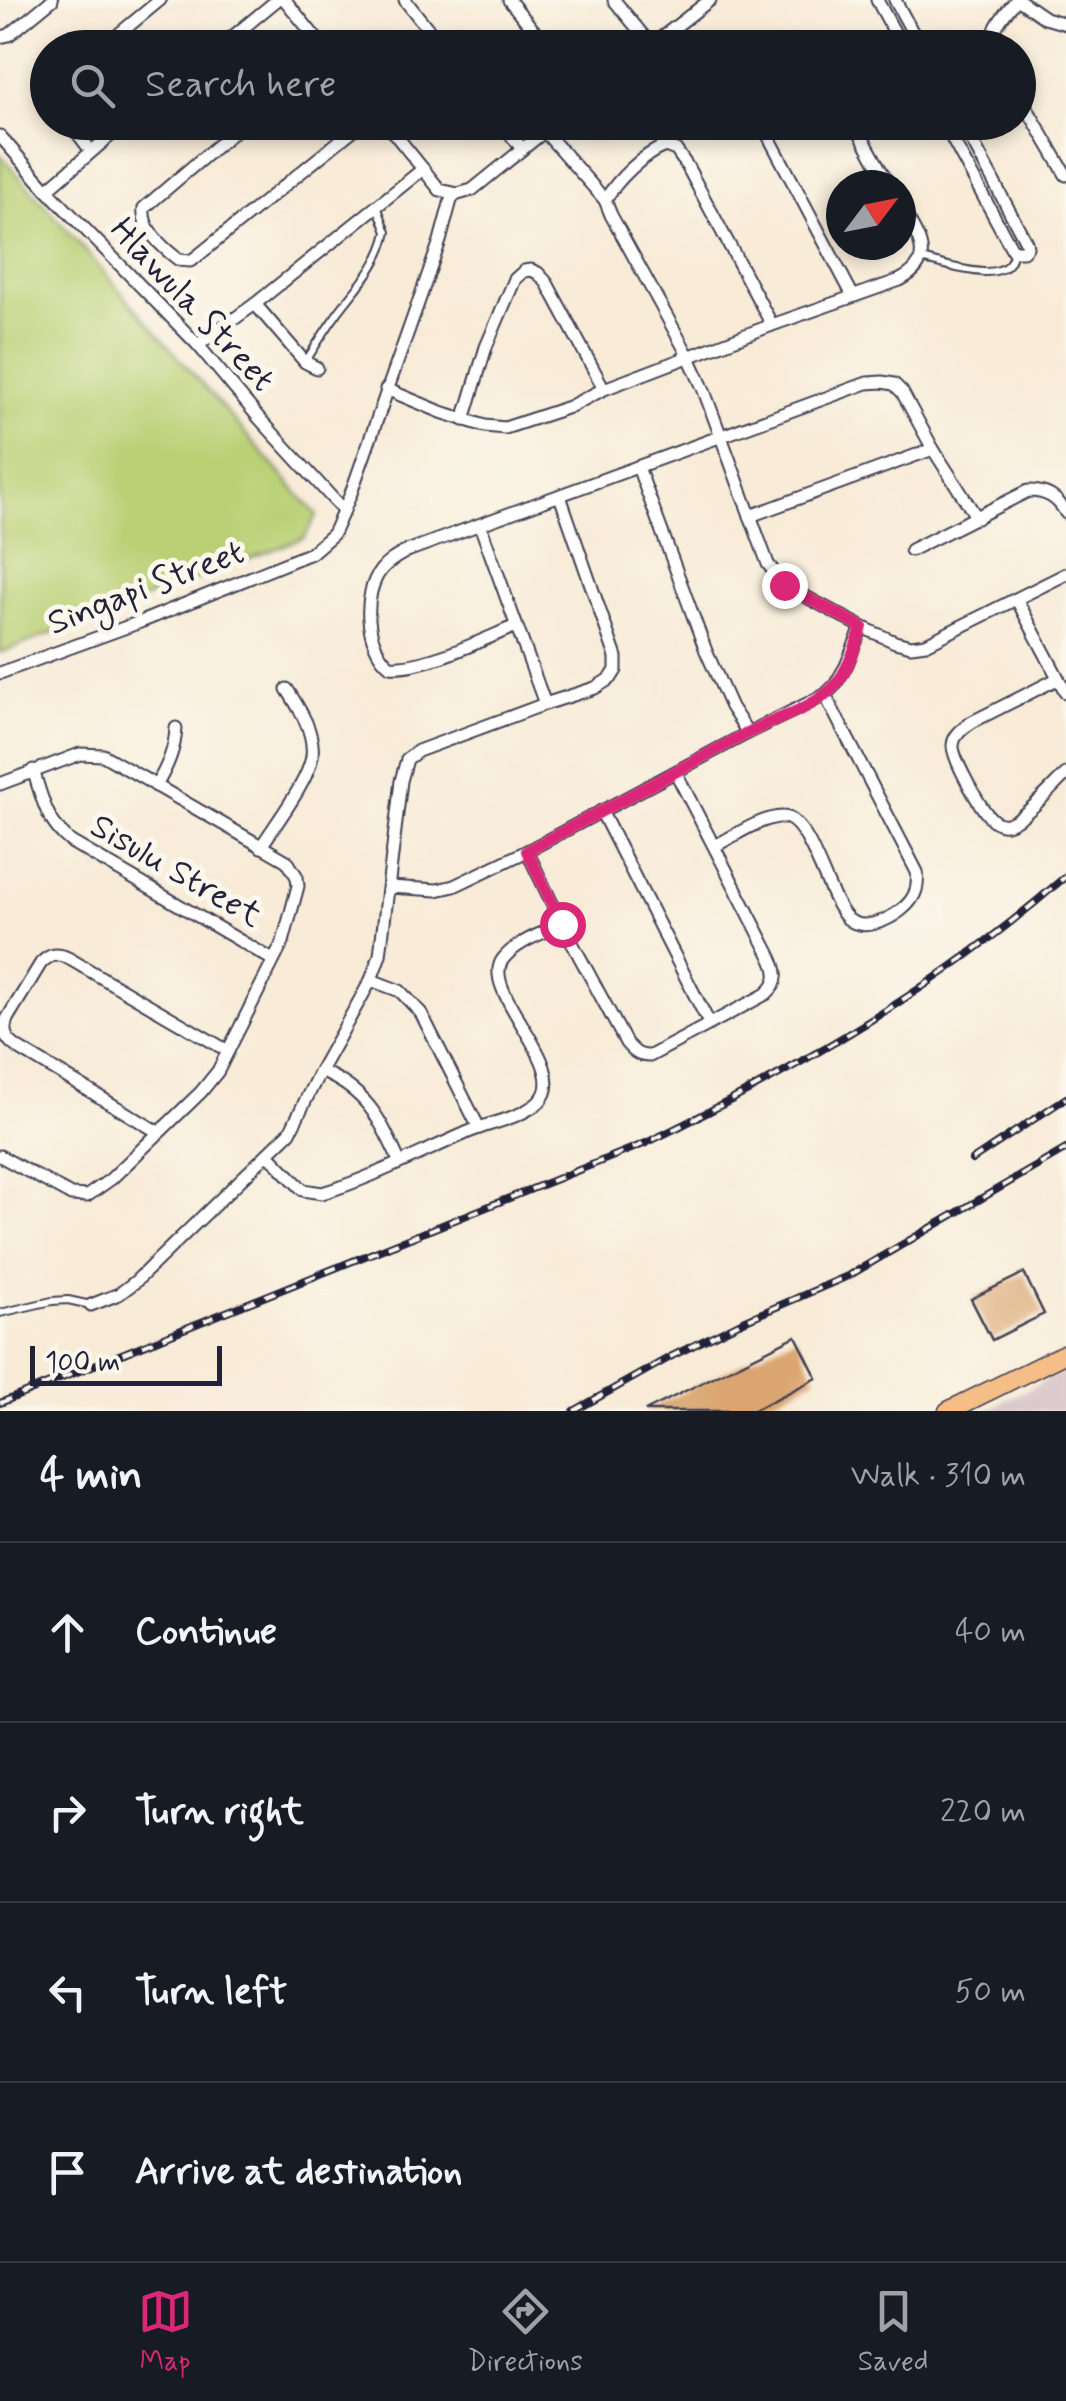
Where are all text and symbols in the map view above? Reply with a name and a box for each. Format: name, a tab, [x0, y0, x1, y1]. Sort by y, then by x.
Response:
search box	[30, 30, 1036, 140]
icon: search	[65, 58, 120, 113]
text: Search here	[145, 61, 336, 110]
north arrow	[826, 170, 916, 260]
street label: Hlawula Street	[99, 208, 285, 402]
street label: Singapi Street	[41, 529, 252, 649]
route end	[762, 563, 808, 609]
street label: Sisulu Street	[82, 803, 271, 939]
route start	[540, 902, 586, 948]
scale bar	[30, 1341, 222, 1386]
text: 100 m	[45, 1345, 120, 1382]
text: 4 min	[40, 1449, 142, 1504]
text: Walk · 310 m	[851, 1455, 1026, 1497]
icon: ahead	[40, 1605, 95, 1660]
text: Continue	[135, 1608, 277, 1657]
text: 40 m	[955, 1611, 1026, 1653]
icon: right	[40, 1785, 95, 1840]
text: Turn right	[135, 1788, 304, 1837]
text: 220 m	[940, 1791, 1026, 1833]
icon: left	[40, 1965, 95, 2020]
text: Turn left	[135, 1968, 287, 2017]
text: 50 m	[954, 1971, 1026, 2013]
icon: arrive	[40, 2145, 95, 2200]
text: Arrive at destination	[135, 2148, 462, 2197]
tab: Map	[138, 2284, 193, 2381]
tab: Directions	[468, 2284, 583, 2381]
tab: Saved	[858, 2284, 928, 2381]

